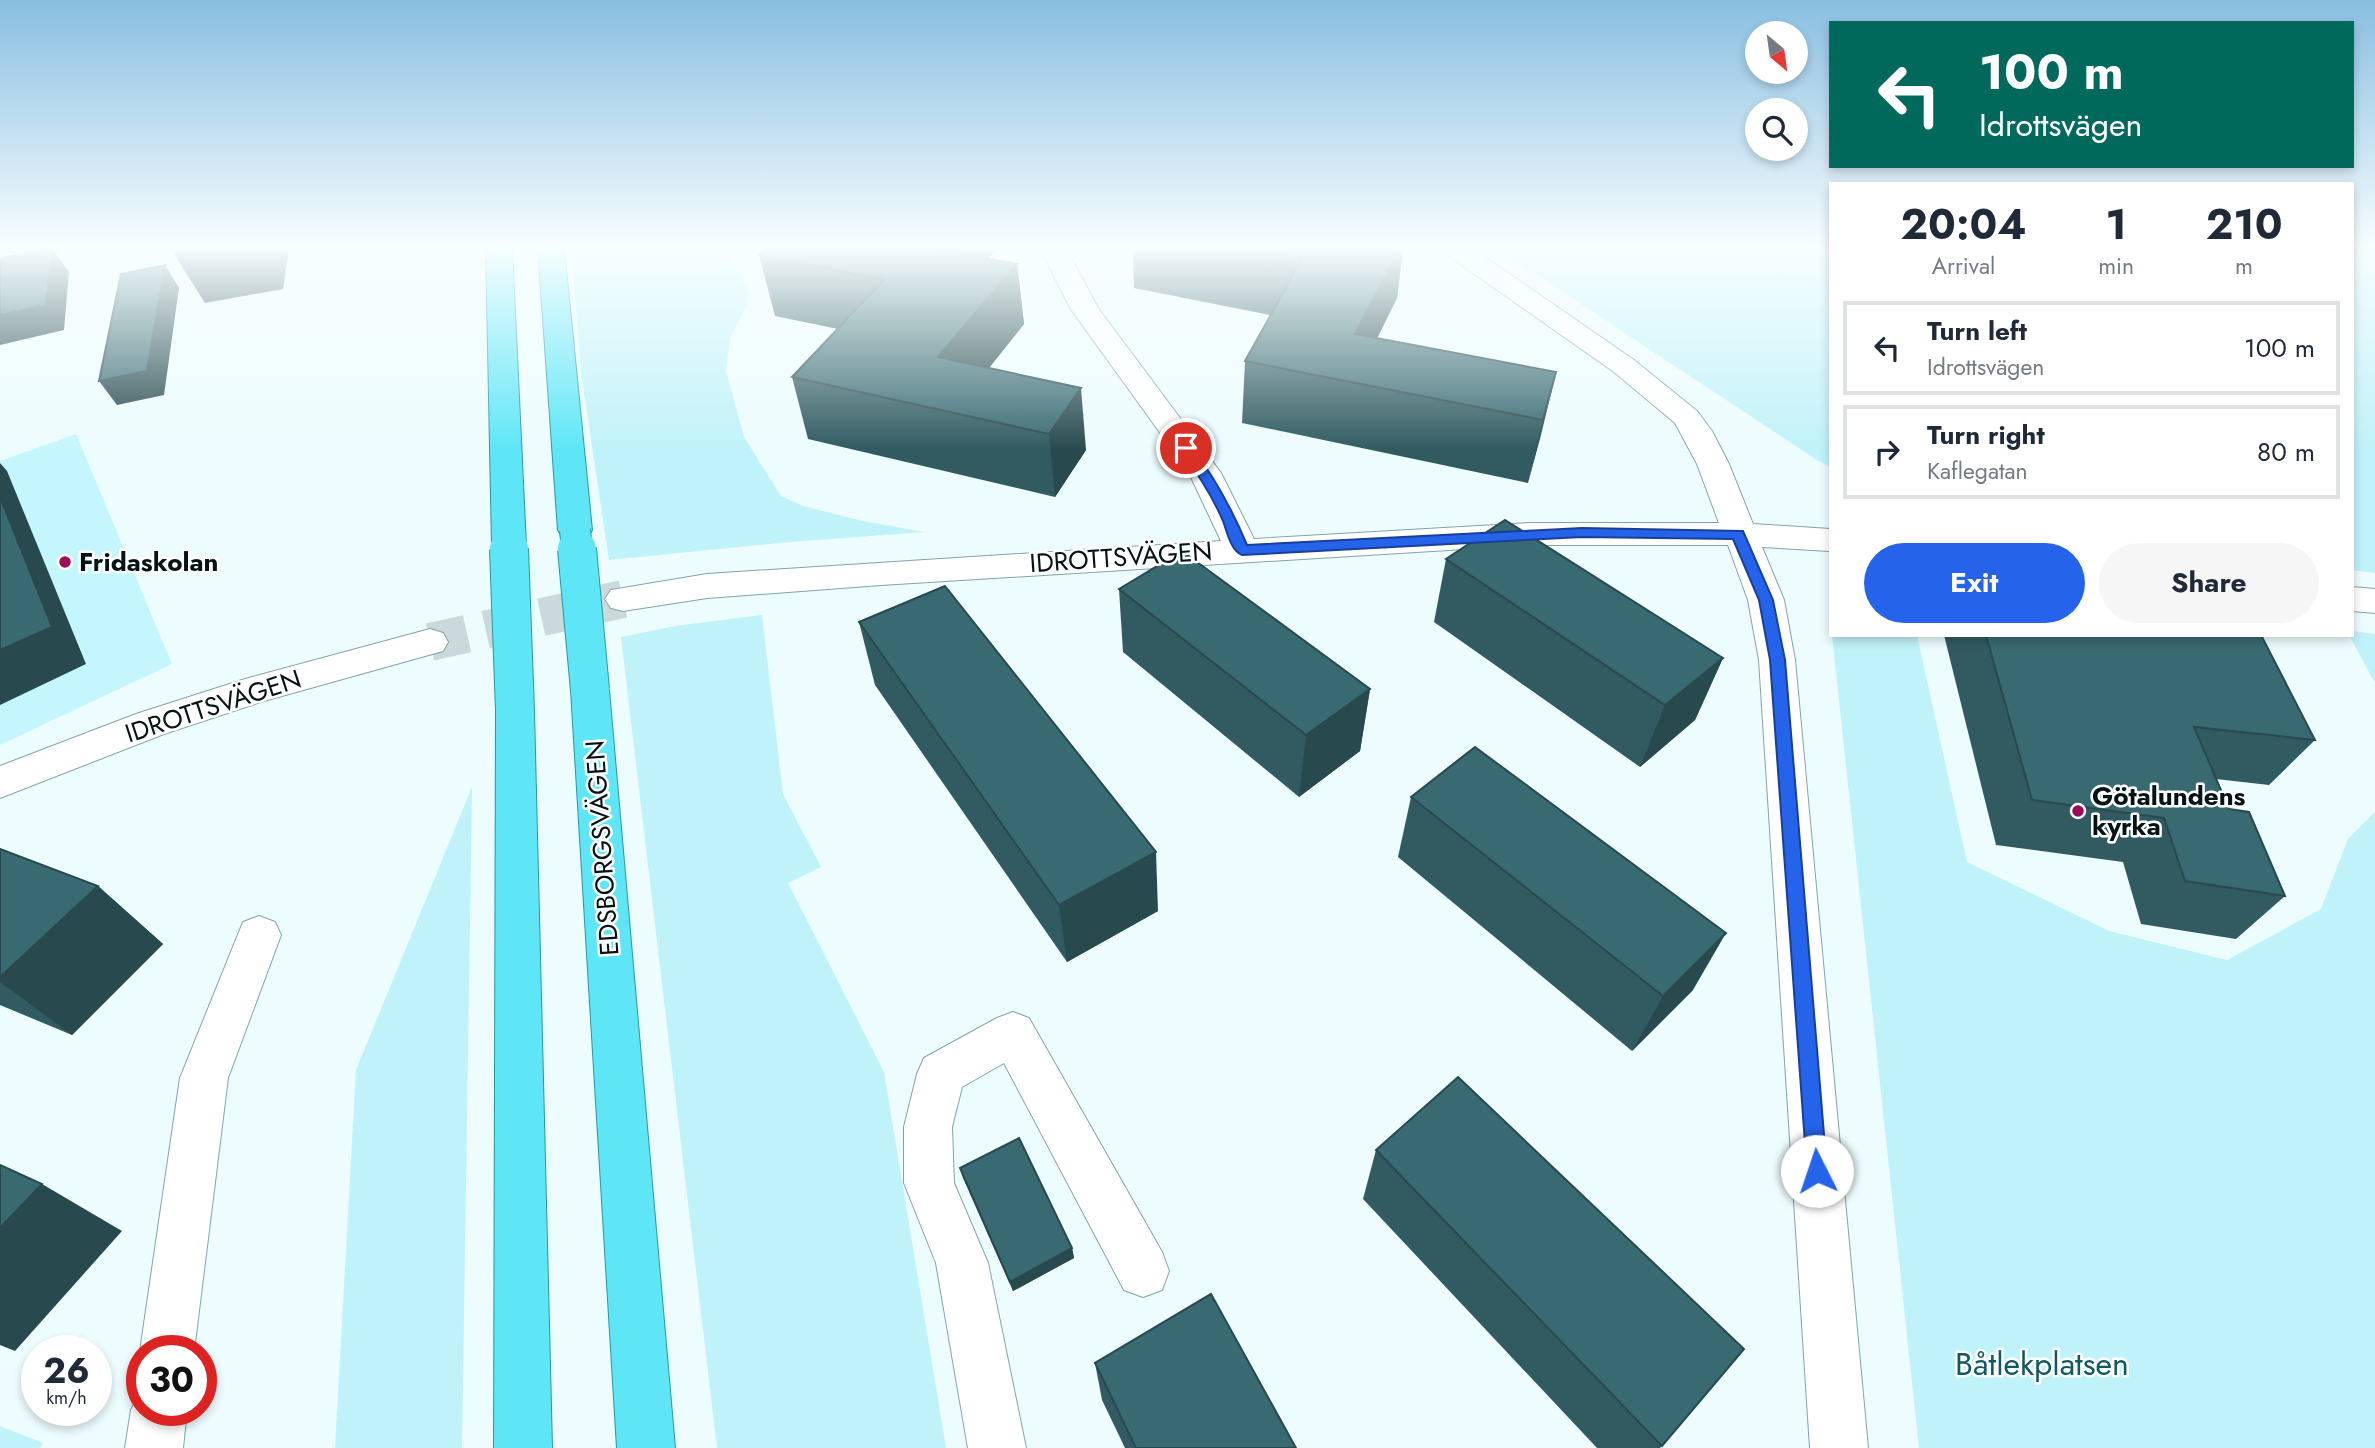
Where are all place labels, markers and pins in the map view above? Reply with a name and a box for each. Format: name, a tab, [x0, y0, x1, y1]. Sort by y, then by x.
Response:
pin	[1156, 418, 1216, 478]
place label: Fridaskolan	[79, 543, 219, 581]
marker: Fridaskolan	[57, 554, 73, 570]
place label: Götalundens kyrka	[2092, 777, 2246, 845]
marker: Götalundens kyrka	[2070, 803, 2086, 819]

